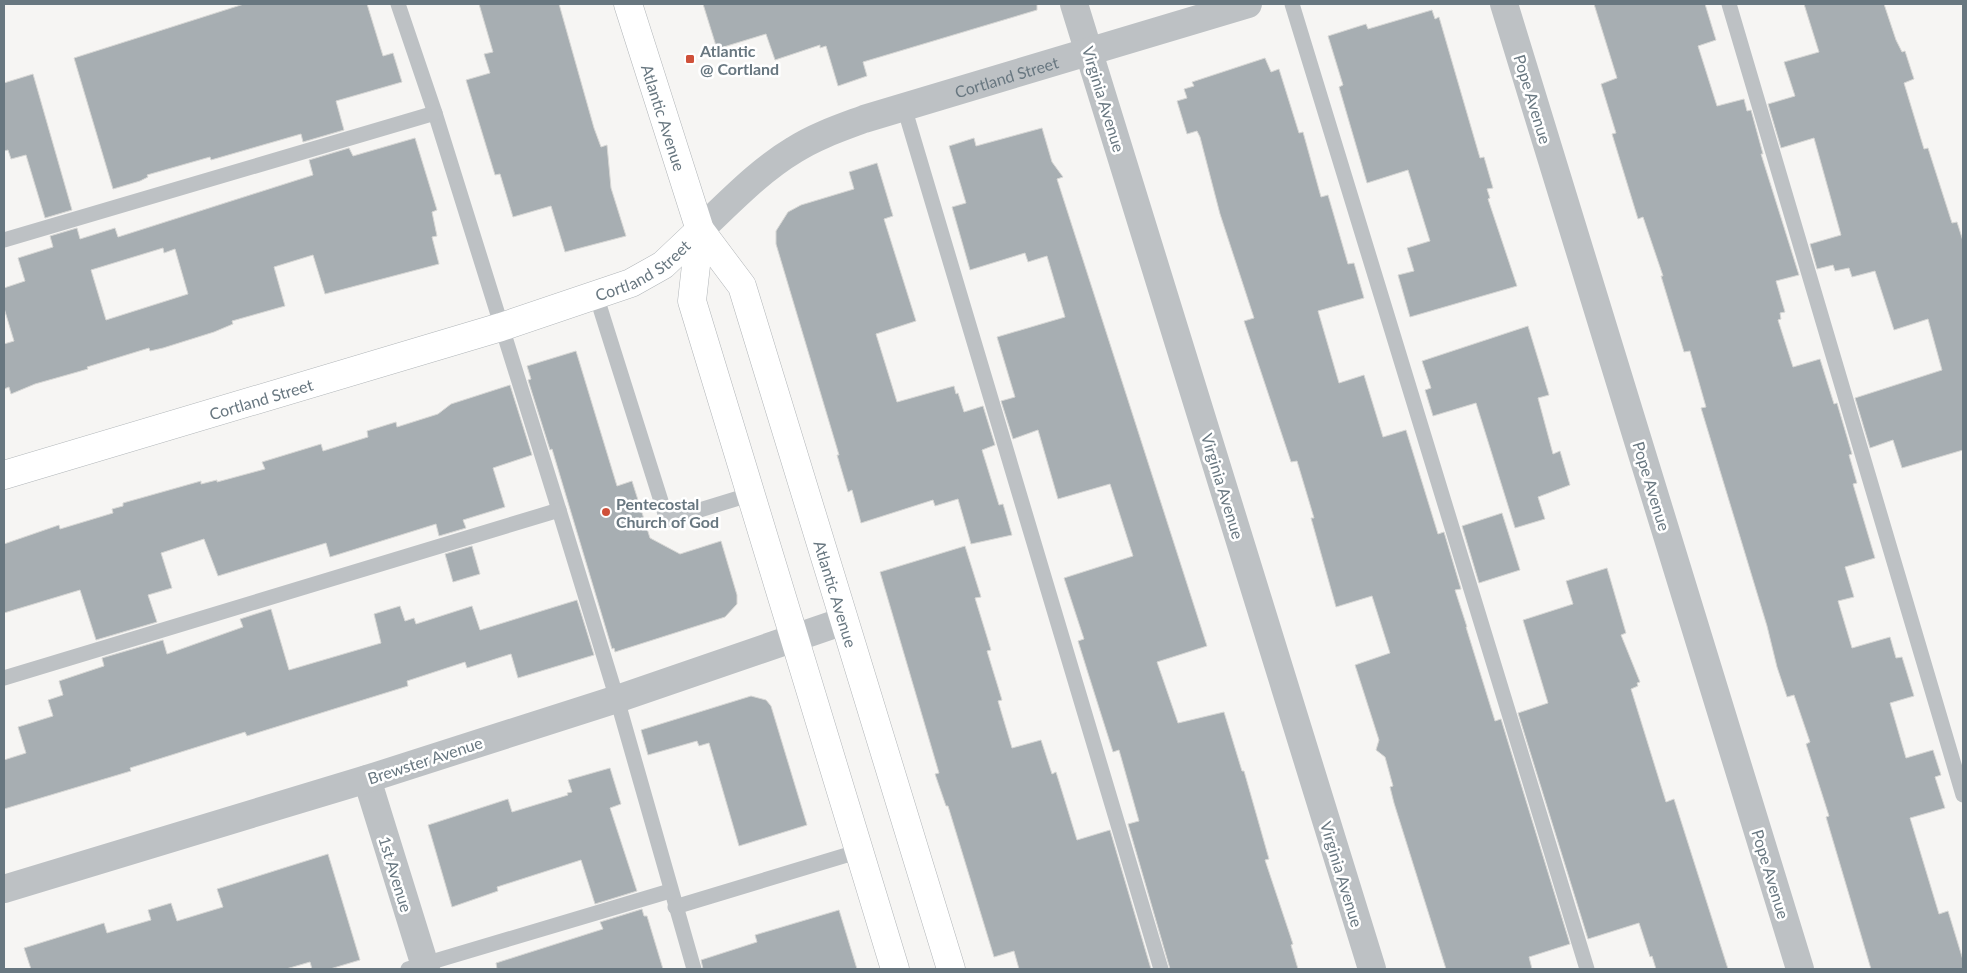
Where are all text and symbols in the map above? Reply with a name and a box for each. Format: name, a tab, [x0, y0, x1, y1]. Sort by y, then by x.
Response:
place label: Atlantic @ Cortland	[699, 41, 779, 78]
street label: Virginia Avenue	[1079, 44, 1129, 154]
street label: Cortland Street	[952, 52, 1061, 101]
street label: Pope Avenue	[1510, 52, 1556, 146]
marker: Atlantic @ Cortland	[684, 53, 696, 65]
street label: Atlantic Avenue	[638, 62, 690, 173]
street label: Cortland Street	[593, 235, 694, 304]
street label: Cortland Street	[207, 374, 315, 423]
street label: Virginia Avenue	[1198, 431, 1248, 541]
street label: Pope Avenue	[1629, 439, 1675, 533]
place label: Pentecostal Church of God	[616, 494, 719, 531]
marker: Pentecostal Church of God	[600, 506, 612, 518]
street label: Atlantic Avenue	[811, 538, 861, 649]
street label: Brewster Avenue	[365, 732, 485, 788]
street label: Virginia Avenue	[1317, 819, 1367, 929]
street label: Pope Avenue	[1748, 827, 1794, 921]
street label: 1st Avenue	[375, 834, 417, 914]

